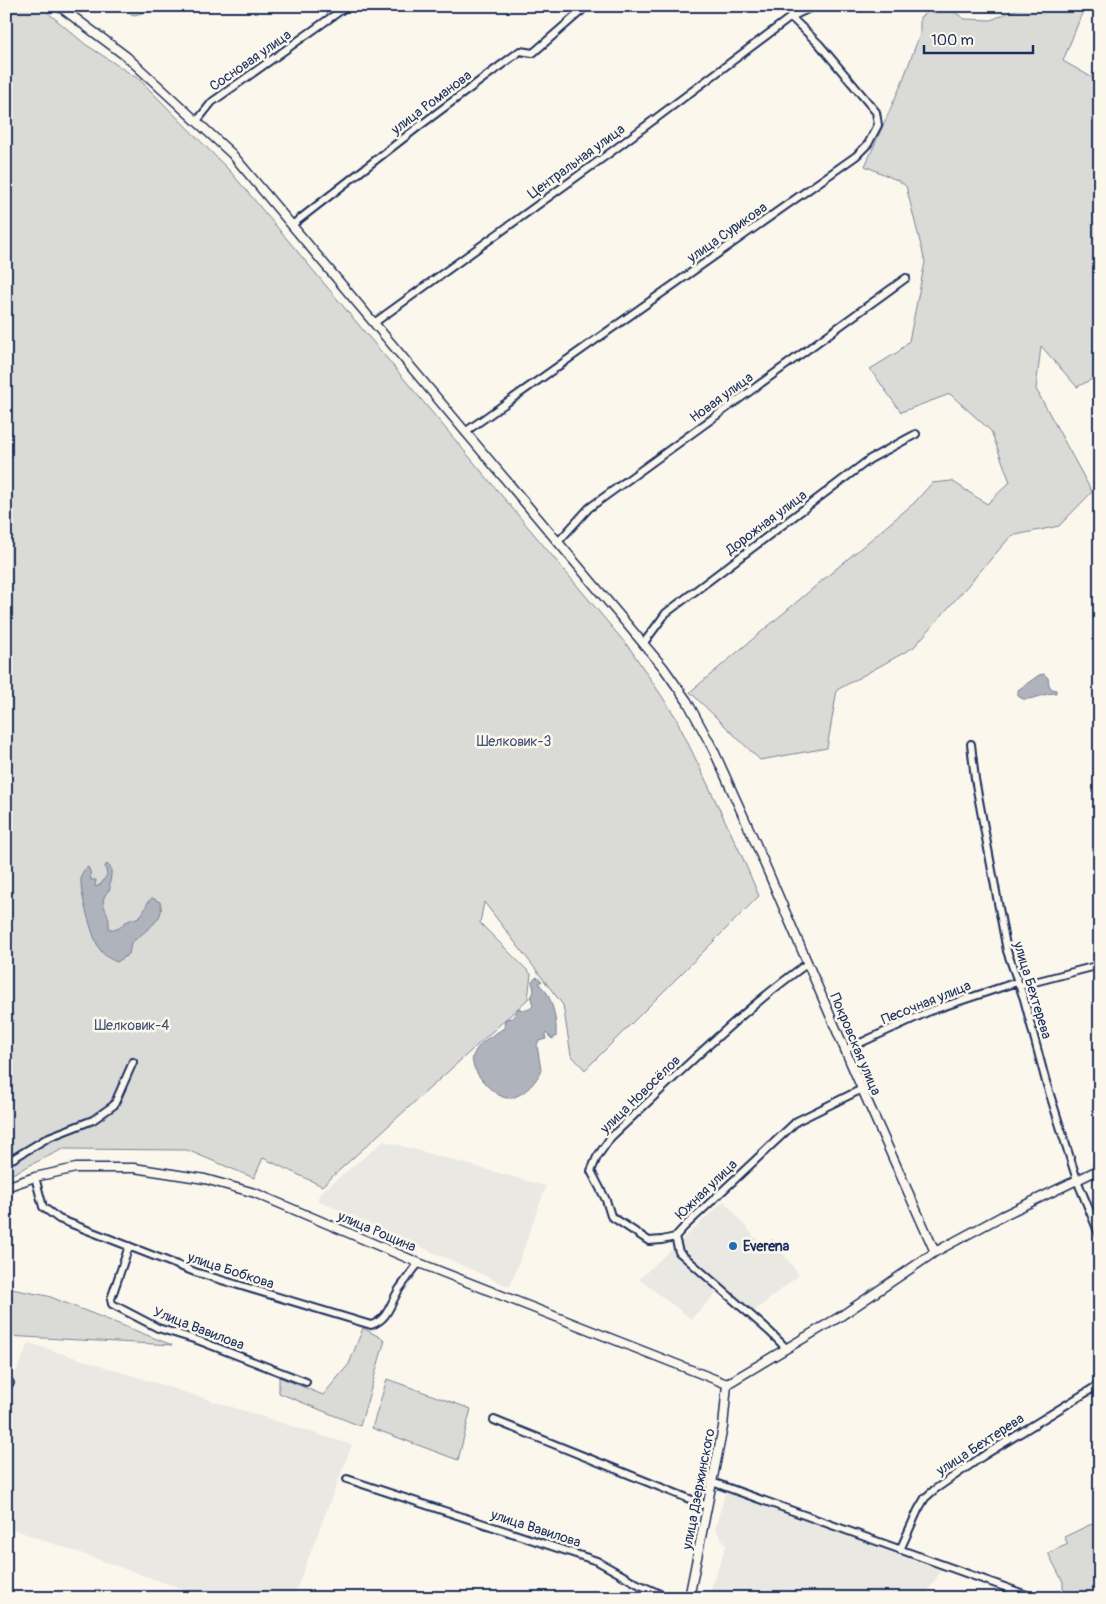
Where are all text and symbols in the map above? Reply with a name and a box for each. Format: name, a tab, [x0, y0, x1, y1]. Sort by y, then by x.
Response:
scale bar	[924, 22, 1032, 54]
street label: Сосновая улица	[206, 26, 294, 95]
text: 100 m	[931, 31, 974, 50]
street label: улица Романова	[387, 67, 475, 139]
street label: Центральная улица	[524, 121, 628, 202]
street label: улица Сурикова	[683, 199, 770, 267]
street label: Новая улица	[686, 369, 756, 426]
street label: Дорожная улица	[722, 486, 810, 559]
park label: Шелковик-3	[477, 733, 551, 750]
street label: улица Бехтерева	[1009, 938, 1055, 1041]
street label: Песочная улица	[879, 977, 973, 1028]
street label: Покровская улица	[826, 990, 885, 1098]
park label: Шелковик-4	[95, 1017, 169, 1034]
street label: улица Новосёлов	[596, 1052, 684, 1138]
street label: Южная улица	[672, 1156, 741, 1223]
street label: улица Рощина	[334, 1207, 419, 1256]
place label: Everena	[743, 1238, 790, 1255]
marker: Everena	[727, 1240, 739, 1252]
street label: улица Бобкова	[184, 1248, 276, 1292]
street label: Улица Вавилова	[151, 1303, 247, 1354]
street label: улица Бехтерева	[932, 1410, 1027, 1480]
street label: улица Дзержинского	[678, 1427, 719, 1552]
street label: улица Вавилова	[488, 1506, 583, 1551]

